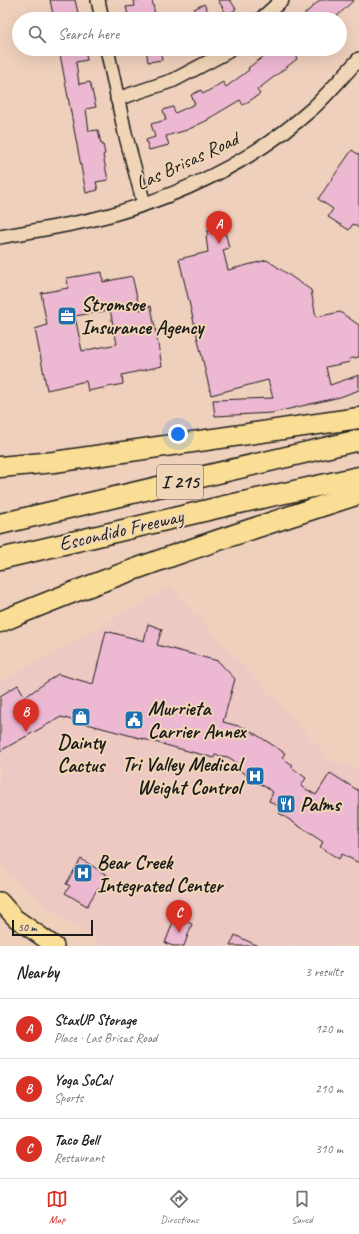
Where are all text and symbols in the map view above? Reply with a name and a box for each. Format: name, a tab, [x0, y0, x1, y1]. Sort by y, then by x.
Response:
search box	[12, 12, 347, 56]
icon: search	[26, 23, 48, 45]
text: Search here	[58, 25, 119, 44]
street label: Las Brisas Road	[132, 125, 245, 196]
pin: A	[206, 211, 232, 244]
place label: Stromsoe Insurance Agency	[81, 292, 205, 340]
office icon: Stromsoe Insurance Agency	[56, 305, 78, 327]
your location	[168, 424, 188, 444]
road number: I 215	[157, 465, 203, 499]
street label: Escondido Freeway	[57, 503, 187, 556]
place label: Murrieta Carrier Annex	[148, 696, 248, 744]
pin: B	[13, 699, 39, 732]
shop icon: Dainty Cactus	[70, 706, 92, 728]
public building icon: Murrieta Carrier Annex	[123, 709, 145, 731]
place label: Dainty Cactus	[57, 730, 107, 778]
place label: Tri Valley Medical Weight Control	[122, 752, 245, 800]
hospital icon: Tri Valley Medical Weight Control	[244, 765, 266, 787]
place label: Palms	[300, 792, 342, 817]
restaurant icon: Palms	[275, 793, 297, 815]
place label: Bear Creek Integrated Center	[97, 850, 225, 898]
hospital icon: Bear Creek Integrated Center	[72, 862, 94, 884]
pin: C	[166, 900, 192, 933]
scale bar	[12, 918, 93, 937]
text: 50 m	[18, 920, 37, 934]
text: Nearby	[16, 962, 59, 983]
text: 3 results	[305, 964, 343, 980]
text: StaxUP Storage	[54, 1011, 136, 1030]
text: A	[26, 1021, 32, 1037]
text: 120 m	[315, 1021, 343, 1037]
text: Place · Las Brisas Road	[54, 1030, 157, 1046]
text: Yoga SoCal	[54, 1071, 111, 1090]
text: B	[26, 1081, 32, 1097]
text: 210 m	[315, 1081, 343, 1097]
text: Sports	[54, 1090, 83, 1106]
text: Taco Bell	[54, 1131, 99, 1150]
text: C	[26, 1141, 32, 1157]
text: 310 m	[315, 1141, 343, 1157]
text: Restaurant	[54, 1150, 104, 1166]
tab: Map	[46, 1188, 68, 1226]
tab: Directions	[160, 1188, 199, 1226]
tab: Saved	[291, 1188, 313, 1226]

